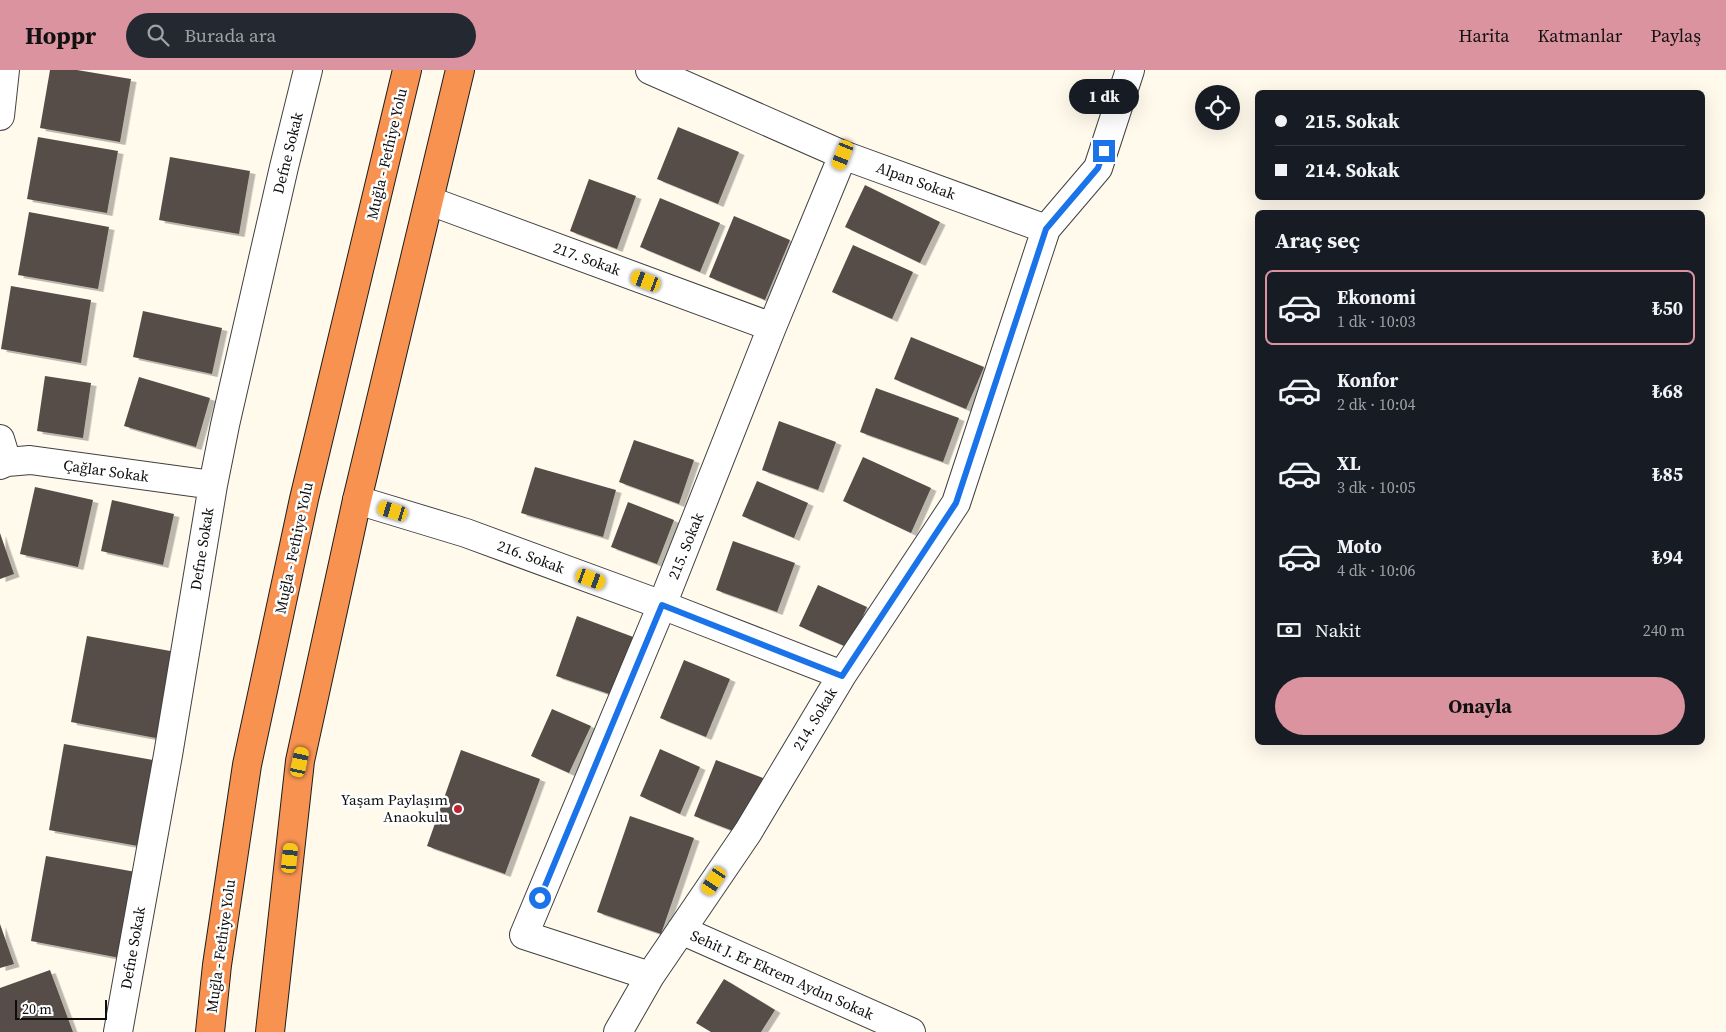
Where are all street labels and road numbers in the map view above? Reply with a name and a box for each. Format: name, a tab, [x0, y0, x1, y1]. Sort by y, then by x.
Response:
street label: Muğla - Fethiye Yolu	[361, 86, 412, 222]
street label: Defne Sokak	[267, 109, 308, 196]
street label: Alpan Sokak	[874, 156, 959, 205]
street label: 217. Sokak	[551, 237, 625, 281]
street label: Çağlar Sokak	[62, 454, 151, 487]
street label: Muğla - Fethiye Yolu	[269, 480, 318, 616]
street label: Defne Sokak	[185, 505, 219, 592]
street label: 215. Sokak	[663, 509, 709, 582]
street label: 216. Sokak	[495, 535, 569, 579]
street label: 214. Sokak	[787, 683, 842, 754]
street label: Muğla - Fethiye Yolu	[201, 878, 240, 1014]
street label: Defne Sokak	[115, 904, 150, 991]
street label: Sehit J. Er Ekrem Aydın Sokak	[687, 925, 878, 1025]

